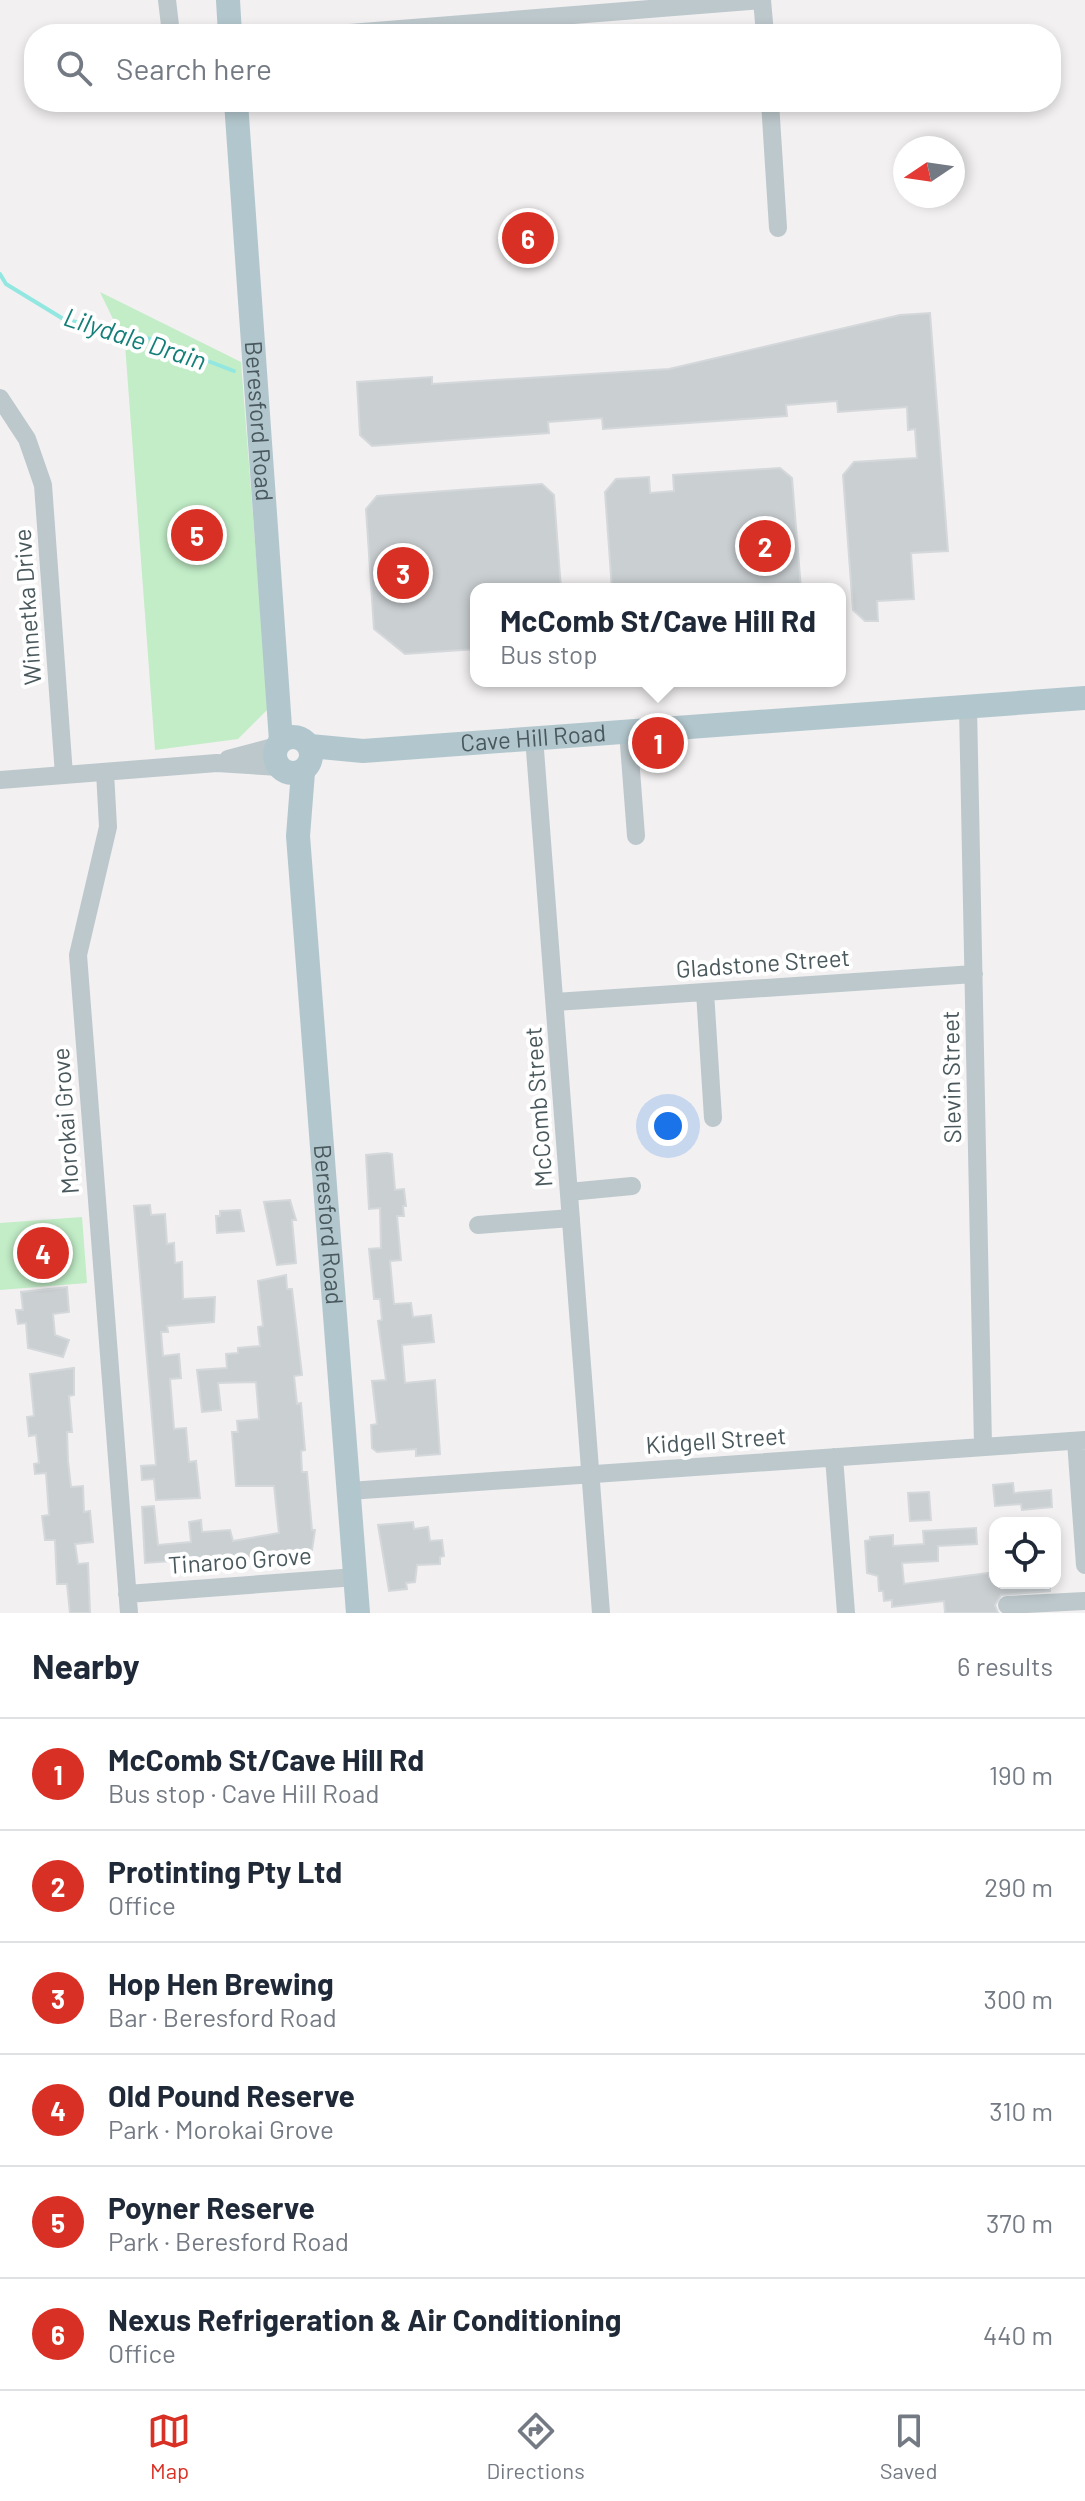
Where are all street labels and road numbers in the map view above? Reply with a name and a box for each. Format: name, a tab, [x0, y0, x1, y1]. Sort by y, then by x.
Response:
street label: Beresford Road	[240, 340, 280, 502]
street label: Winnetka Drive	[7, 528, 46, 686]
street label: Cave Hill Road	[459, 717, 607, 757]
street label: Gladstone Street	[675, 942, 851, 983]
street label: Slevin Street	[935, 1010, 966, 1144]
street label: McComb Street	[517, 1026, 558, 1188]
street label: Morokai Grove	[45, 1047, 84, 1195]
street label: Beresford Road	[309, 1143, 350, 1306]
street label: Kidgell Street	[645, 1420, 787, 1459]
street label: Tinaroo Grove	[167, 1540, 313, 1579]

